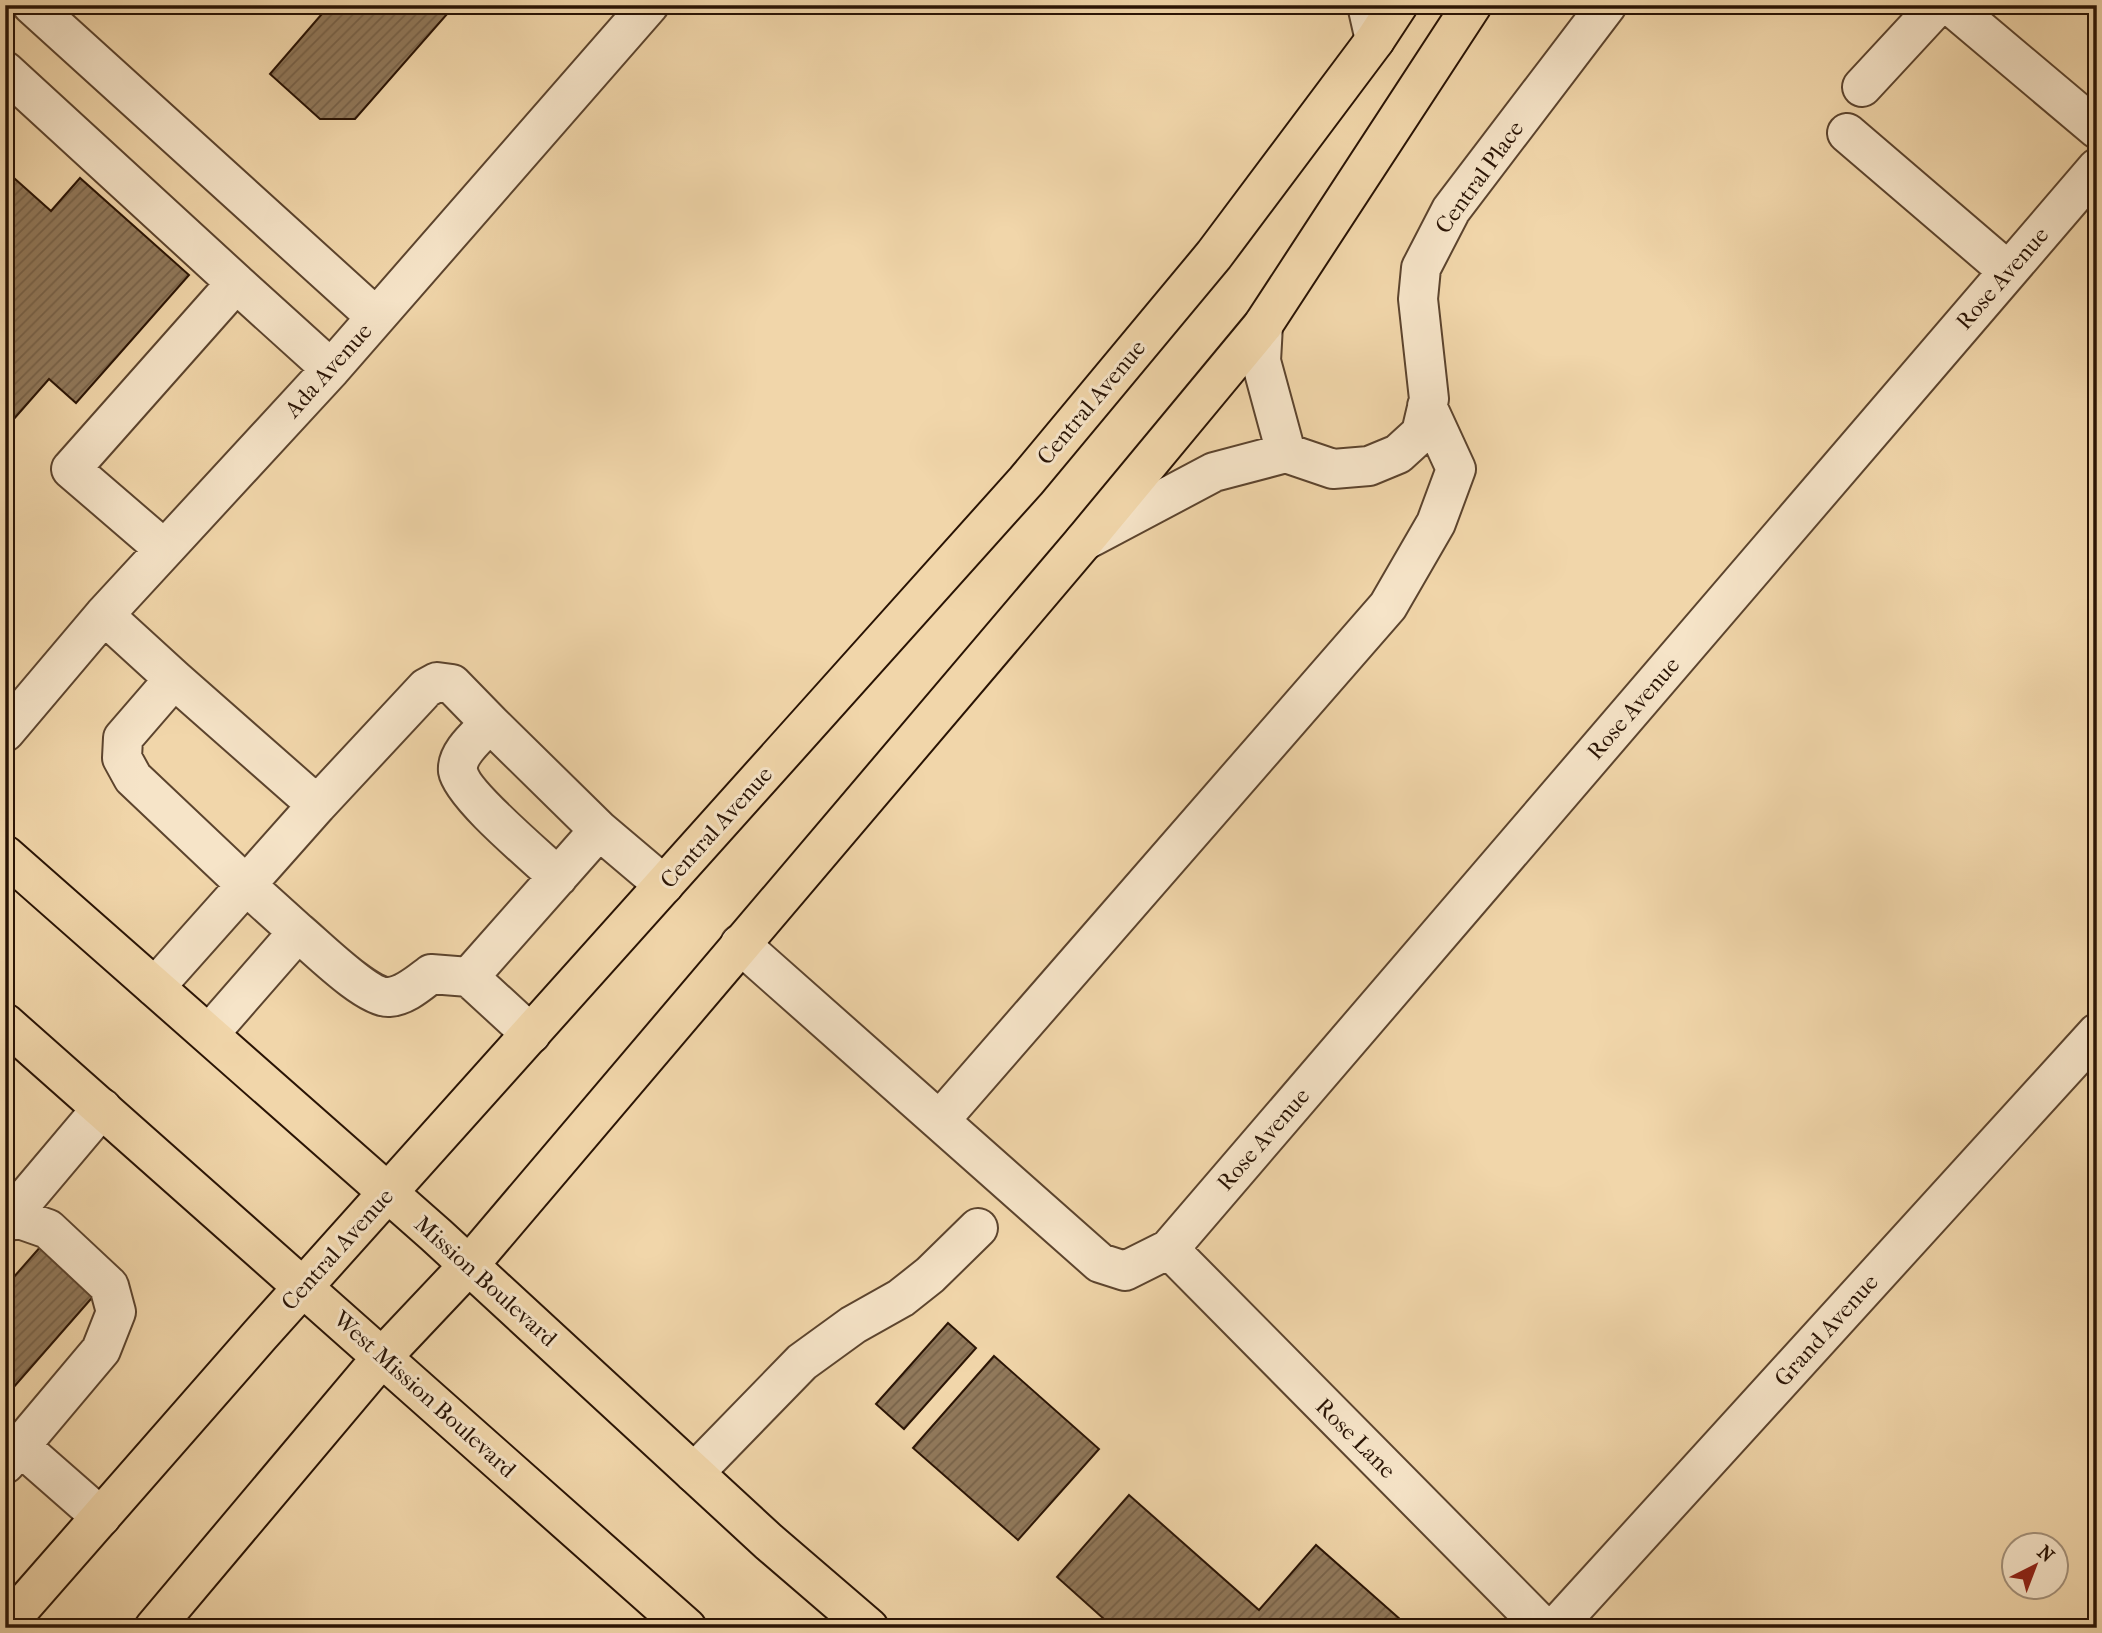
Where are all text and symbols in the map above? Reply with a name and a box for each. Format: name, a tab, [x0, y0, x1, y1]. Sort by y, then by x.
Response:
street label: Central Place	[1430, 116, 1529, 239]
street label: Rose Avenue	[1951, 222, 2054, 335]
street label: Ada Avenue	[278, 318, 378, 424]
street label: Central Avenue	[1031, 335, 1151, 470]
street label: Rose Avenue	[1582, 652, 1685, 765]
street label: Central Avenue	[655, 761, 778, 894]
street label: Rose Avenue	[1212, 1083, 1315, 1196]
street label: Central Avenue	[276, 1183, 399, 1316]
street label: Mission Boulevard	[409, 1210, 563, 1353]
street label: Grand Avenue	[1769, 1269, 1884, 1392]
street label: West Mission Boulevard	[327, 1305, 522, 1484]
street label: Rose Lane	[1310, 1393, 1401, 1484]
north arrow	[2000, 1532, 2070, 1602]
text: N	[2033, 1541, 2059, 1567]

